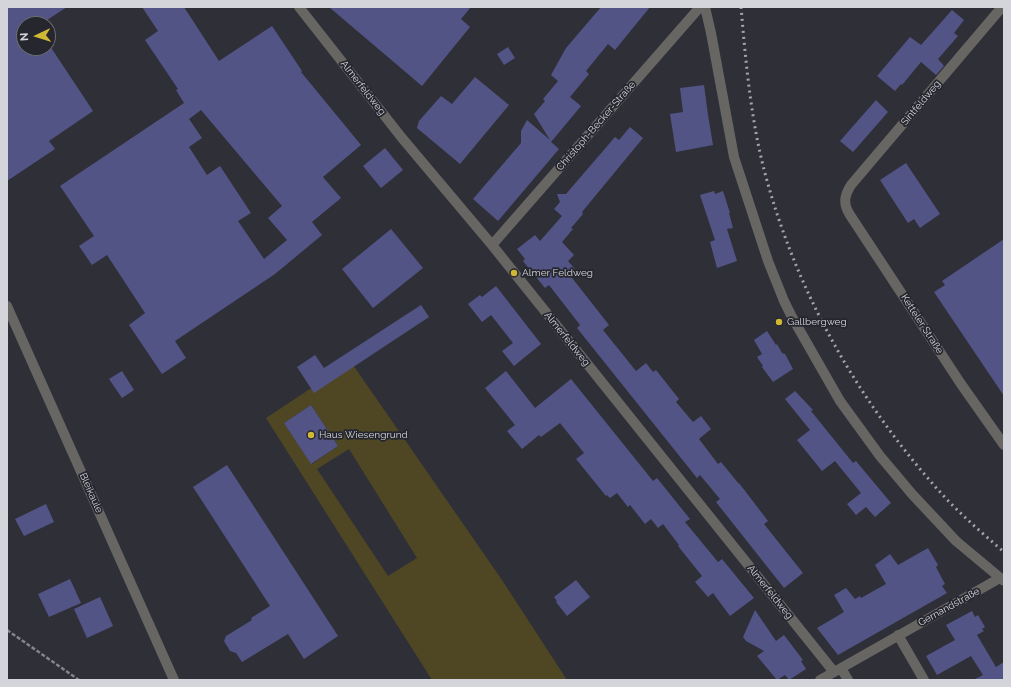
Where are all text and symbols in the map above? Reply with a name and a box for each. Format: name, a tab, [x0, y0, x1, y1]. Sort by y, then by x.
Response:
north arrow	[16, 16, 56, 56]
text: N	[18, 32, 31, 41]
street label: Almerfeldweg	[338, 58, 388, 118]
street label: Sintfeldweg	[899, 78, 943, 128]
street label: Christoph-Becker-Straße	[554, 79, 638, 173]
place label: Almer Feldweg	[522, 267, 593, 279]
marker: Almer Feldweg	[509, 268, 519, 278]
street label: Ketteler Straße	[898, 292, 946, 356]
street label: Almerfeldweg	[542, 310, 592, 368]
place label: Gallbergweg	[787, 316, 847, 328]
marker: Gallbergweg	[774, 317, 784, 327]
place label: Haus Wiesengrund	[319, 429, 408, 441]
marker: Haus Wiesengrund	[306, 430, 316, 440]
street label: Bleikaule	[77, 471, 105, 515]
street label: Almerfeldweg	[745, 563, 795, 621]
street label: Gernandstraße	[916, 585, 982, 629]

